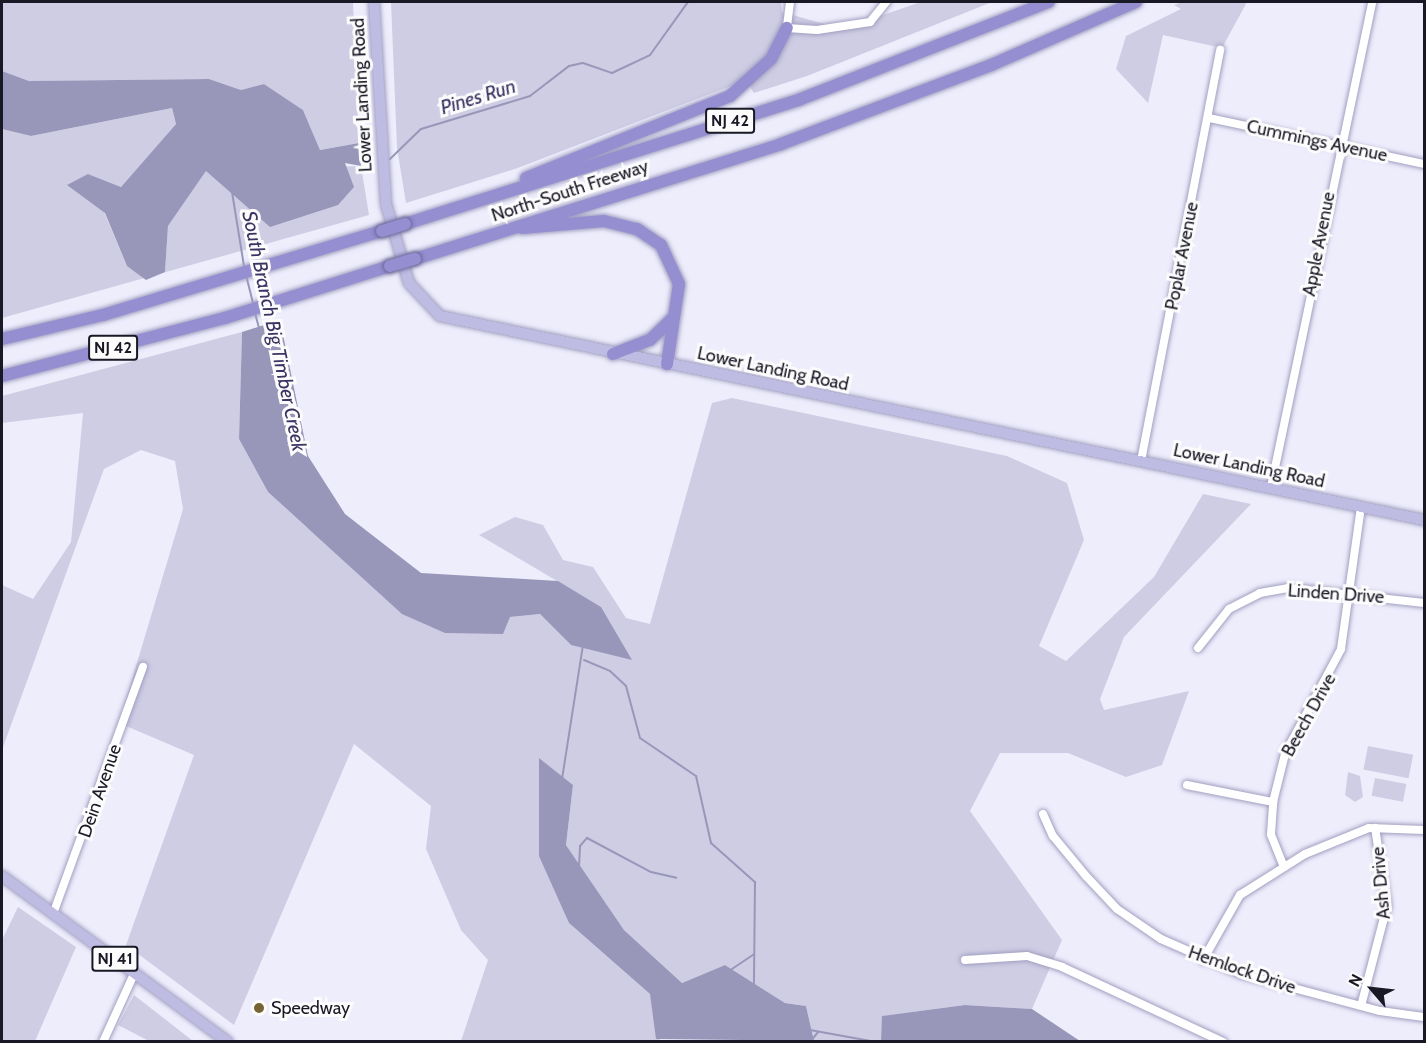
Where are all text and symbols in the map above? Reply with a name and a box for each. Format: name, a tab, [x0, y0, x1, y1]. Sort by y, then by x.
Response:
street label: Lower Landing Road	[347, 17, 377, 173]
water label: Pines Run	[437, 74, 519, 120]
road number: NJ 42	[704, 108, 756, 134]
street label: Cummings Avenue	[1245, 116, 1389, 166]
street label: North-South Freeway	[489, 155, 651, 227]
street label: Apple Avenue	[1298, 190, 1340, 298]
street label: Poplar Avenue	[1161, 200, 1203, 312]
water label: South Branch Big Timber Creek	[237, 209, 311, 453]
road number: NJ 42	[88, 335, 138, 361]
street label: Lower Landing Road	[695, 342, 851, 396]
street label: Lower Landing Road	[1171, 439, 1327, 493]
street label: Linden Drive	[1287, 580, 1385, 608]
street label: Beech Drive	[1277, 670, 1341, 760]
street label: Dein Avenue	[74, 742, 126, 840]
street label: Ash Drive	[1367, 846, 1395, 920]
street label: Hemlock Drive	[1185, 942, 1299, 998]
road number: NJ 41	[91, 946, 139, 972]
north arrow	[1342, 959, 1402, 1019]
text: N	[1345, 971, 1367, 990]
place label: Speedway	[271, 997, 350, 1019]
marker: Speedway	[252, 1001, 266, 1015]

